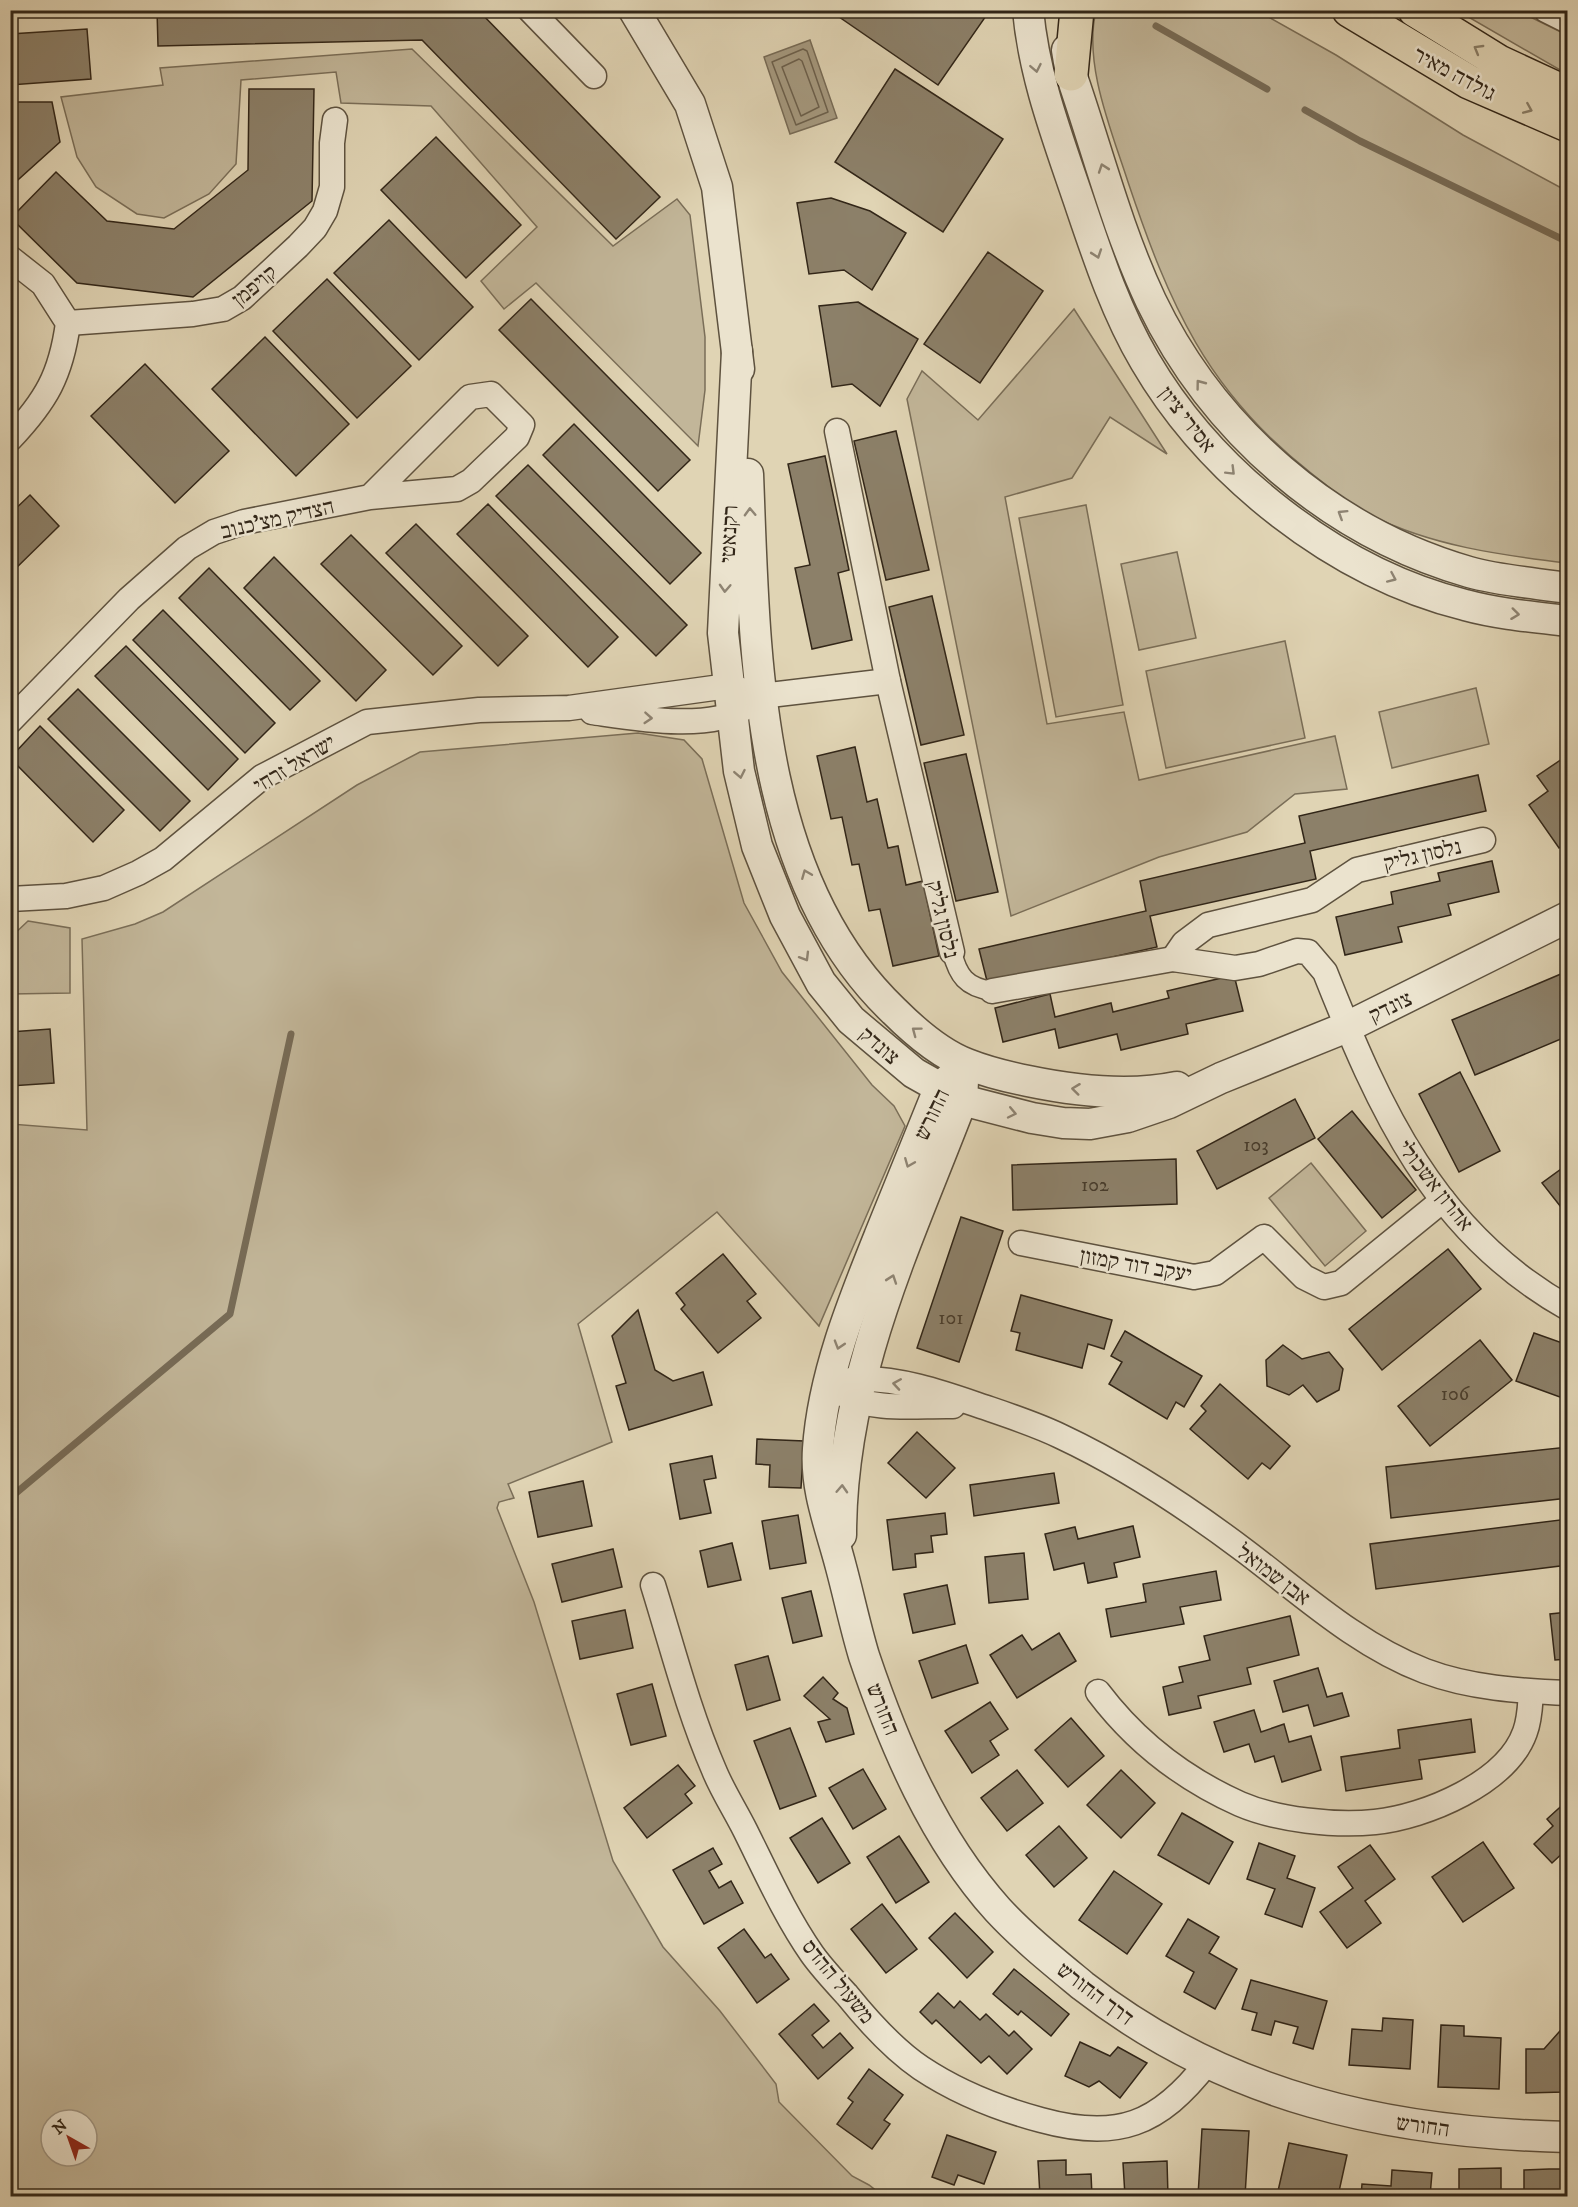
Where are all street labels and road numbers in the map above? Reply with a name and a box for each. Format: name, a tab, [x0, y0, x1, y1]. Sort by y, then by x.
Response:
street label: גולדה מאיר	[1408, 41, 1500, 107]
street label: קויפמן	[227, 259, 283, 313]
street label: אסירי ציון	[1152, 381, 1221, 459]
street label: הצדיק מצ'כנוב	[218, 493, 337, 546]
street label: רקנאטי	[714, 504, 745, 564]
street label: ישראל זרחי	[249, 729, 341, 799]
street label: נלסון גליק	[1381, 833, 1464, 878]
street label: נלסון גליק	[920, 878, 965, 961]
street label: צונדק	[1365, 985, 1417, 1029]
street label: צונדק	[853, 1021, 905, 1071]
street label: החורש	[908, 1085, 956, 1145]
street label: אהרון אשכולי	[1391, 1135, 1479, 1237]
street label: יעקב דוד קמזון	[1078, 1242, 1194, 1289]
street label: אבן שמואל	[1231, 1539, 1315, 1612]
street label: החורש	[860, 1680, 905, 1740]
street label: משעול ההדס	[796, 1934, 880, 2030]
street label: דרך החורש	[1051, 1957, 1139, 2032]
street label: החורש	[1394, 2109, 1451, 2144]

